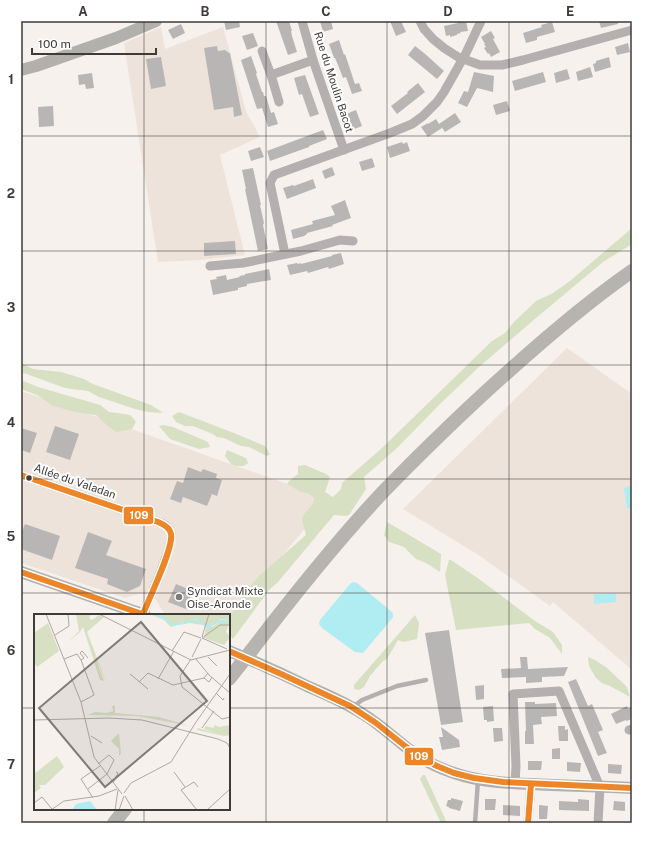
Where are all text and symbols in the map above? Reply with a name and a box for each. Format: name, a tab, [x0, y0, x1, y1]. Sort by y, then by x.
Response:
text: A	[78, 4, 88, 19]
text: B	[201, 4, 210, 19]
text: C	[321, 4, 331, 19]
text: D	[443, 4, 453, 19]
text: E	[566, 4, 574, 19]
scale bar	[32, 30, 156, 56]
street label: Rue du Moulin Bacot	[312, 30, 356, 134]
text: 100 m	[38, 37, 71, 51]
text: 1	[8, 72, 14, 87]
text: 2	[7, 186, 15, 201]
text: 3	[7, 300, 16, 315]
text: 4	[7, 415, 16, 430]
street label: Allée du Valadan	[33, 461, 117, 501]
unlabelled marker	[24, 473, 34, 483]
line badge: 109	[123, 506, 154, 525]
text: 109	[129, 509, 149, 521]
text: 5	[7, 529, 16, 544]
place label: Syndicat Mixte Oise-Aronde	[187, 585, 264, 610]
marker: Syndicat Mixte Oise-Aronde	[174, 592, 184, 602]
inset map	[34, 614, 230, 810]
text: 6	[7, 643, 16, 658]
line badge: 109	[404, 747, 434, 766]
text: 109	[409, 750, 429, 762]
text: 7	[7, 757, 15, 772]

